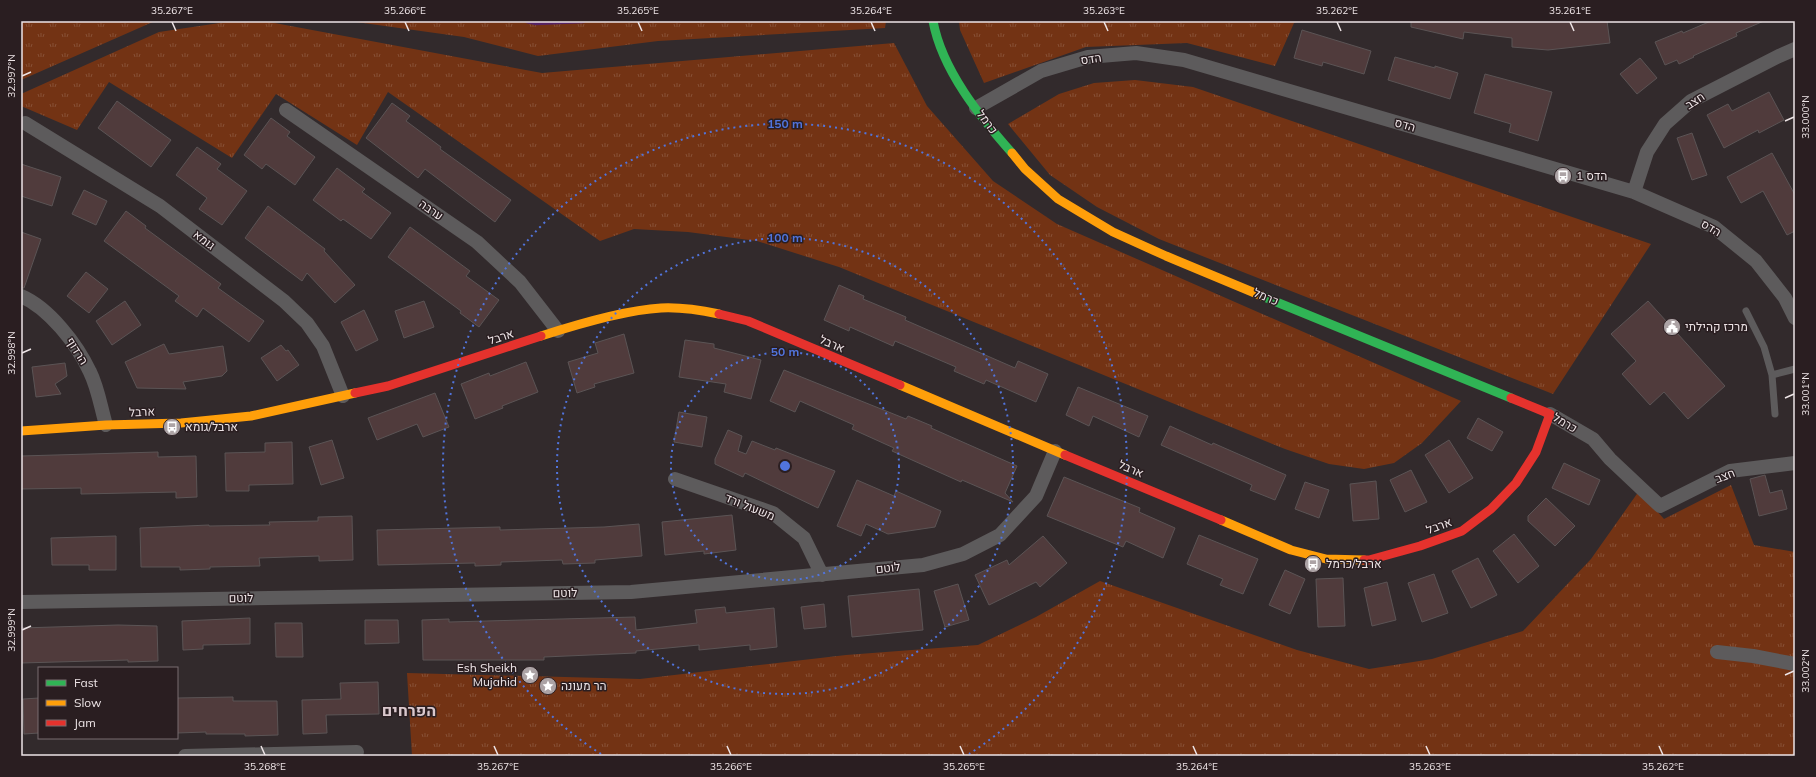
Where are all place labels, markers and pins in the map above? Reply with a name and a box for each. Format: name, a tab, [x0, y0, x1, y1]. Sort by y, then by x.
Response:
bus stop icon: הדס 1	[1553, 166, 1573, 186]
place label: הדס 1	[1576, 168, 1607, 183]
public building icon: מרכז קהילתי	[1662, 317, 1682, 337]
place label: מרכז קהילתי	[1685, 319, 1748, 334]
bus stop icon: ארבל/גומא	[162, 417, 182, 437]
place label: ארבל/גומא	[185, 419, 238, 434]
centre of rings	[778, 459, 792, 473]
bus stop icon: ארבל/כרמל	[1303, 554, 1323, 574]
place label: ארבל/כרמל	[1326, 556, 1382, 571]
place label: Esh Sheikh Mujahid	[457, 660, 517, 689]
place icon: Esh Sheikh Mujahid	[520, 665, 540, 685]
place icon: הר מעונה	[538, 676, 558, 696]
place label: הר מעונה	[561, 678, 607, 693]

